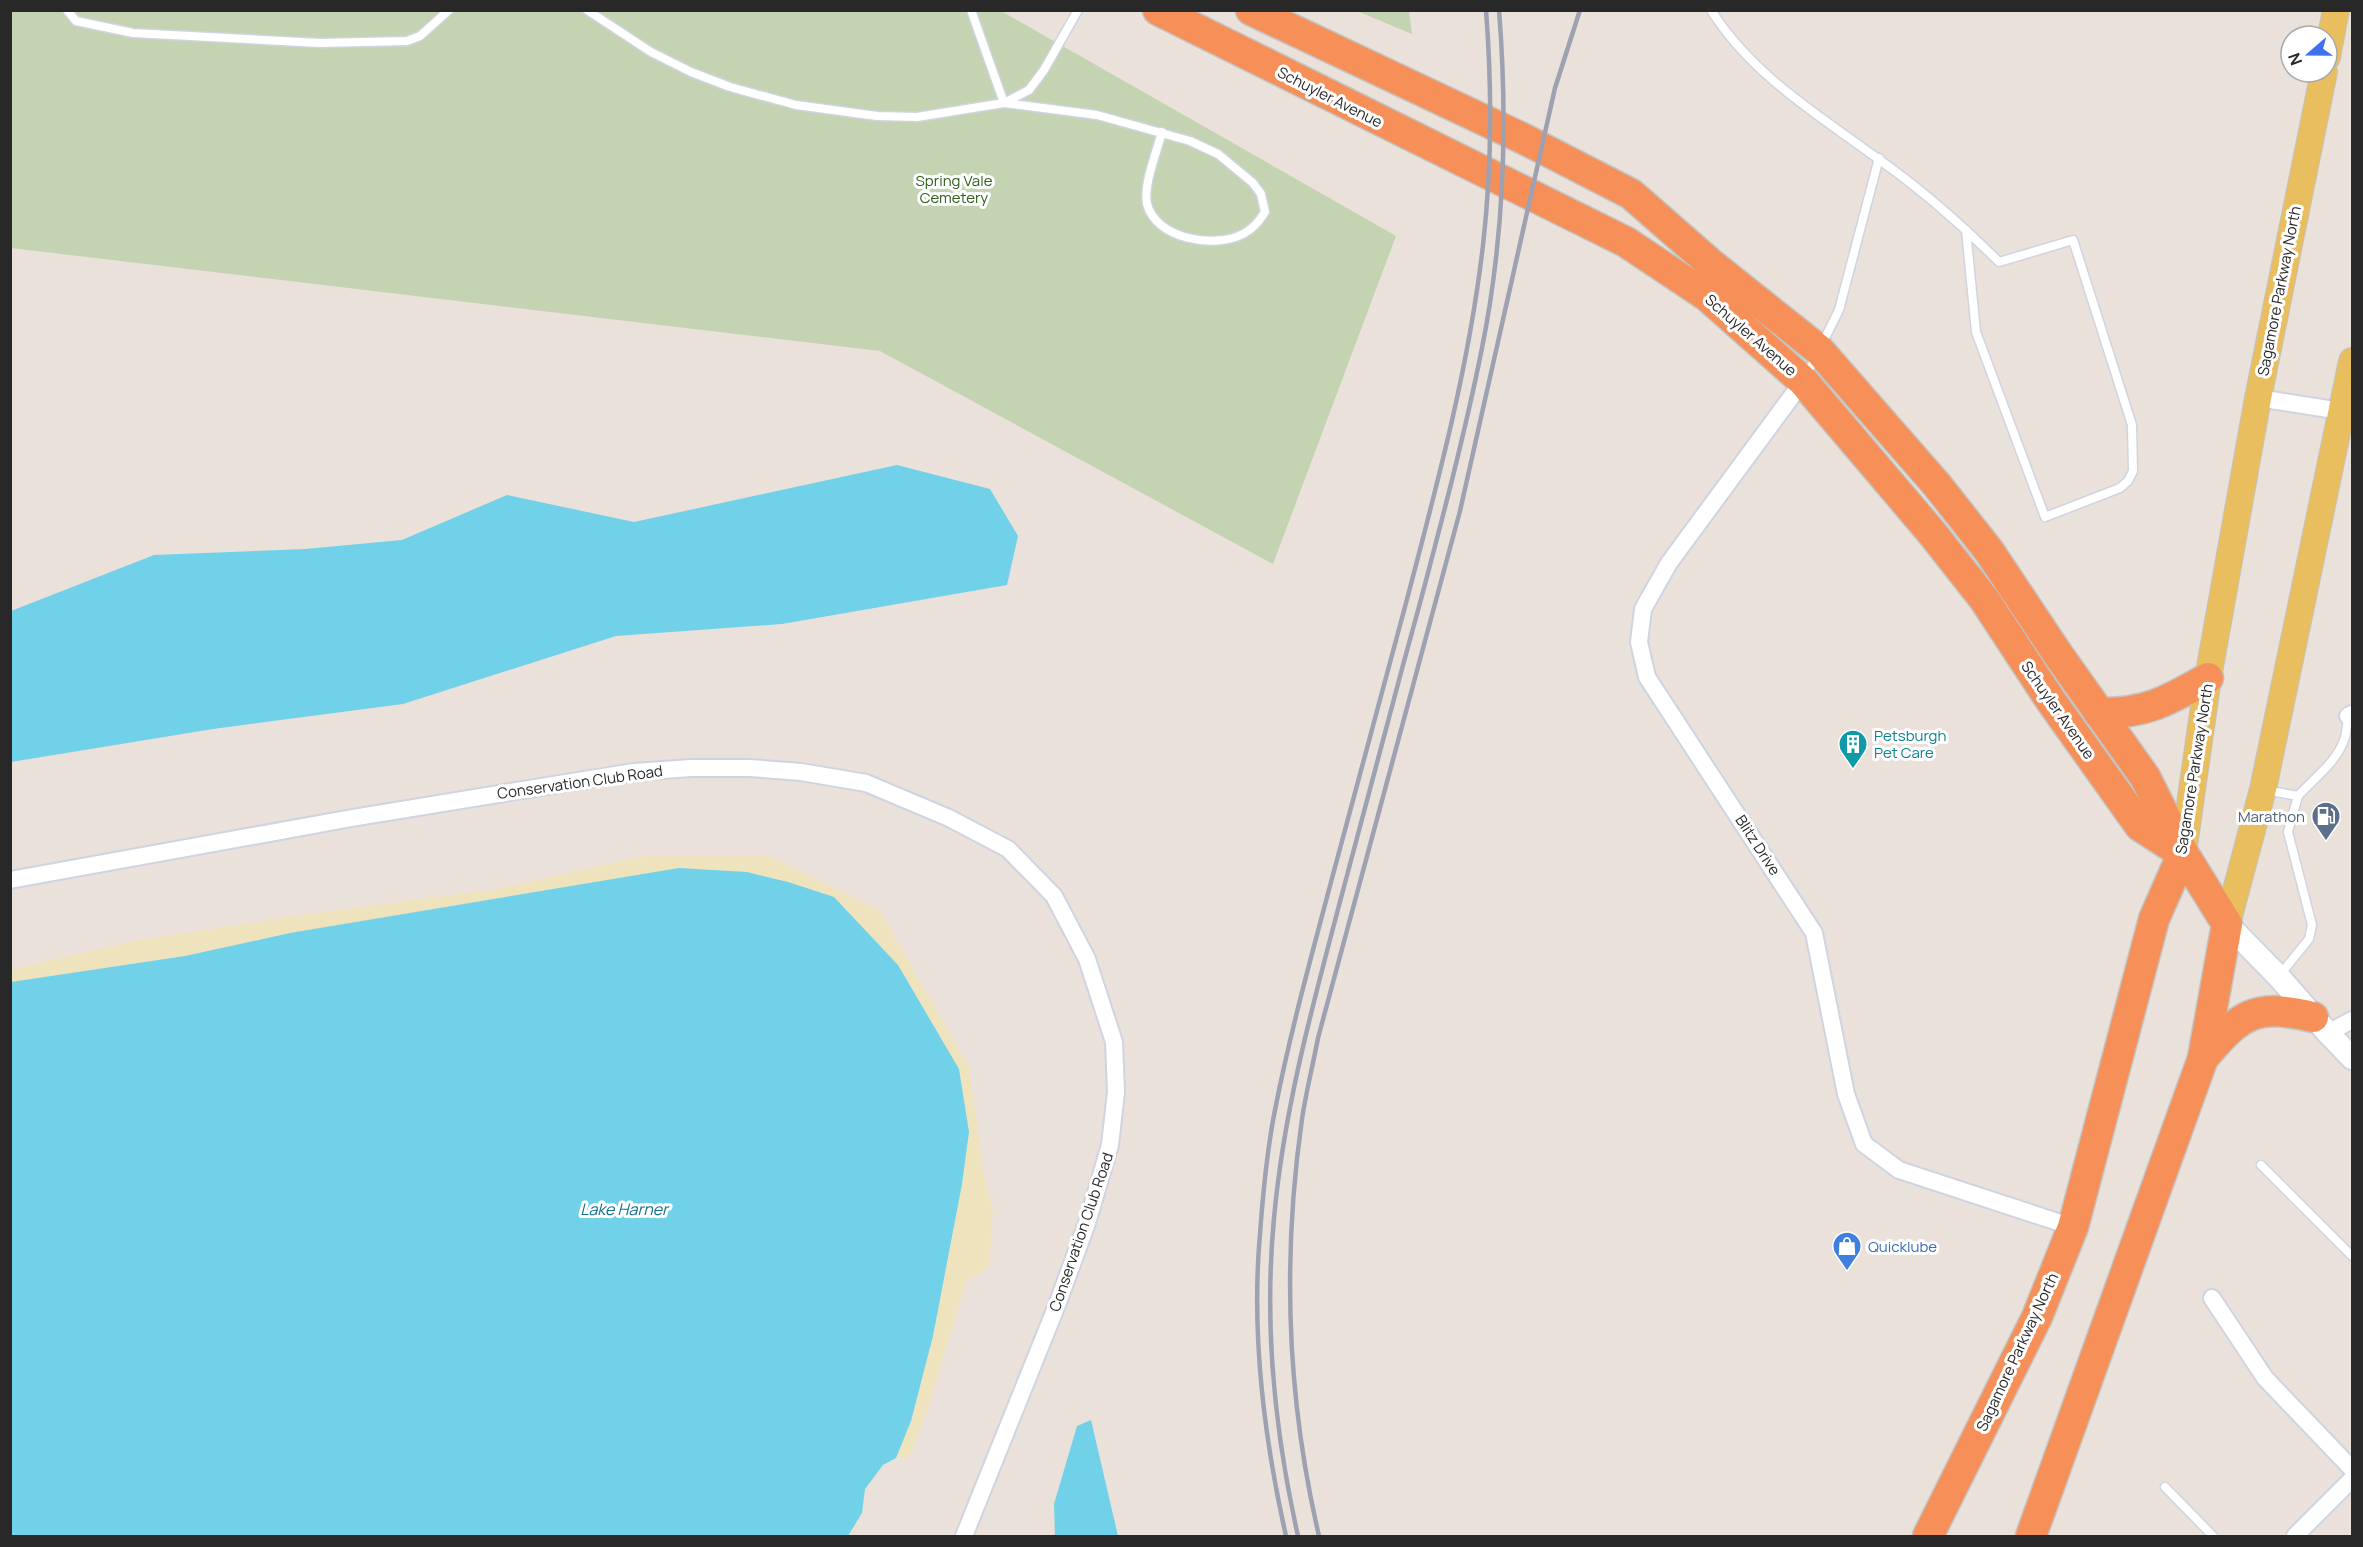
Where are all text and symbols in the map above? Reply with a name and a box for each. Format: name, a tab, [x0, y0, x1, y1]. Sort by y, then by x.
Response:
north arrow	[2279, 24, 2339, 84]
text: N	[2283, 50, 2307, 68]
street label: Schuyler Avenue	[1274, 61, 1386, 133]
park label: Spring Vale Cemetery	[916, 170, 993, 208]
street label: Sagamore Parkway North	[2252, 204, 2306, 378]
street label: Schuyler Avenue	[1701, 289, 1802, 381]
street label: Schuyler Avenue	[2016, 657, 2100, 763]
street label: Sagamore Parkway North	[2170, 682, 2218, 856]
place label: Petsburgh Pet Care	[1874, 725, 1946, 763]
building icon: Petsburgh Pet Care	[1837, 728, 1869, 770]
street label: Conservation Club Road	[496, 760, 664, 804]
fuel station icon: Marathon	[2310, 800, 2342, 842]
place label: Marathon	[2238, 806, 2305, 827]
street label: Blitz Drive	[1731, 811, 1786, 880]
street label: Conservation Club Road	[1044, 1150, 1118, 1314]
water label: Lake Harner	[580, 1198, 670, 1220]
shop icon: Quicklube	[1831, 1230, 1863, 1272]
place label: Quicklube	[1868, 1236, 1937, 1257]
street label: Sagamore Parkway North	[1971, 1269, 2063, 1435]

